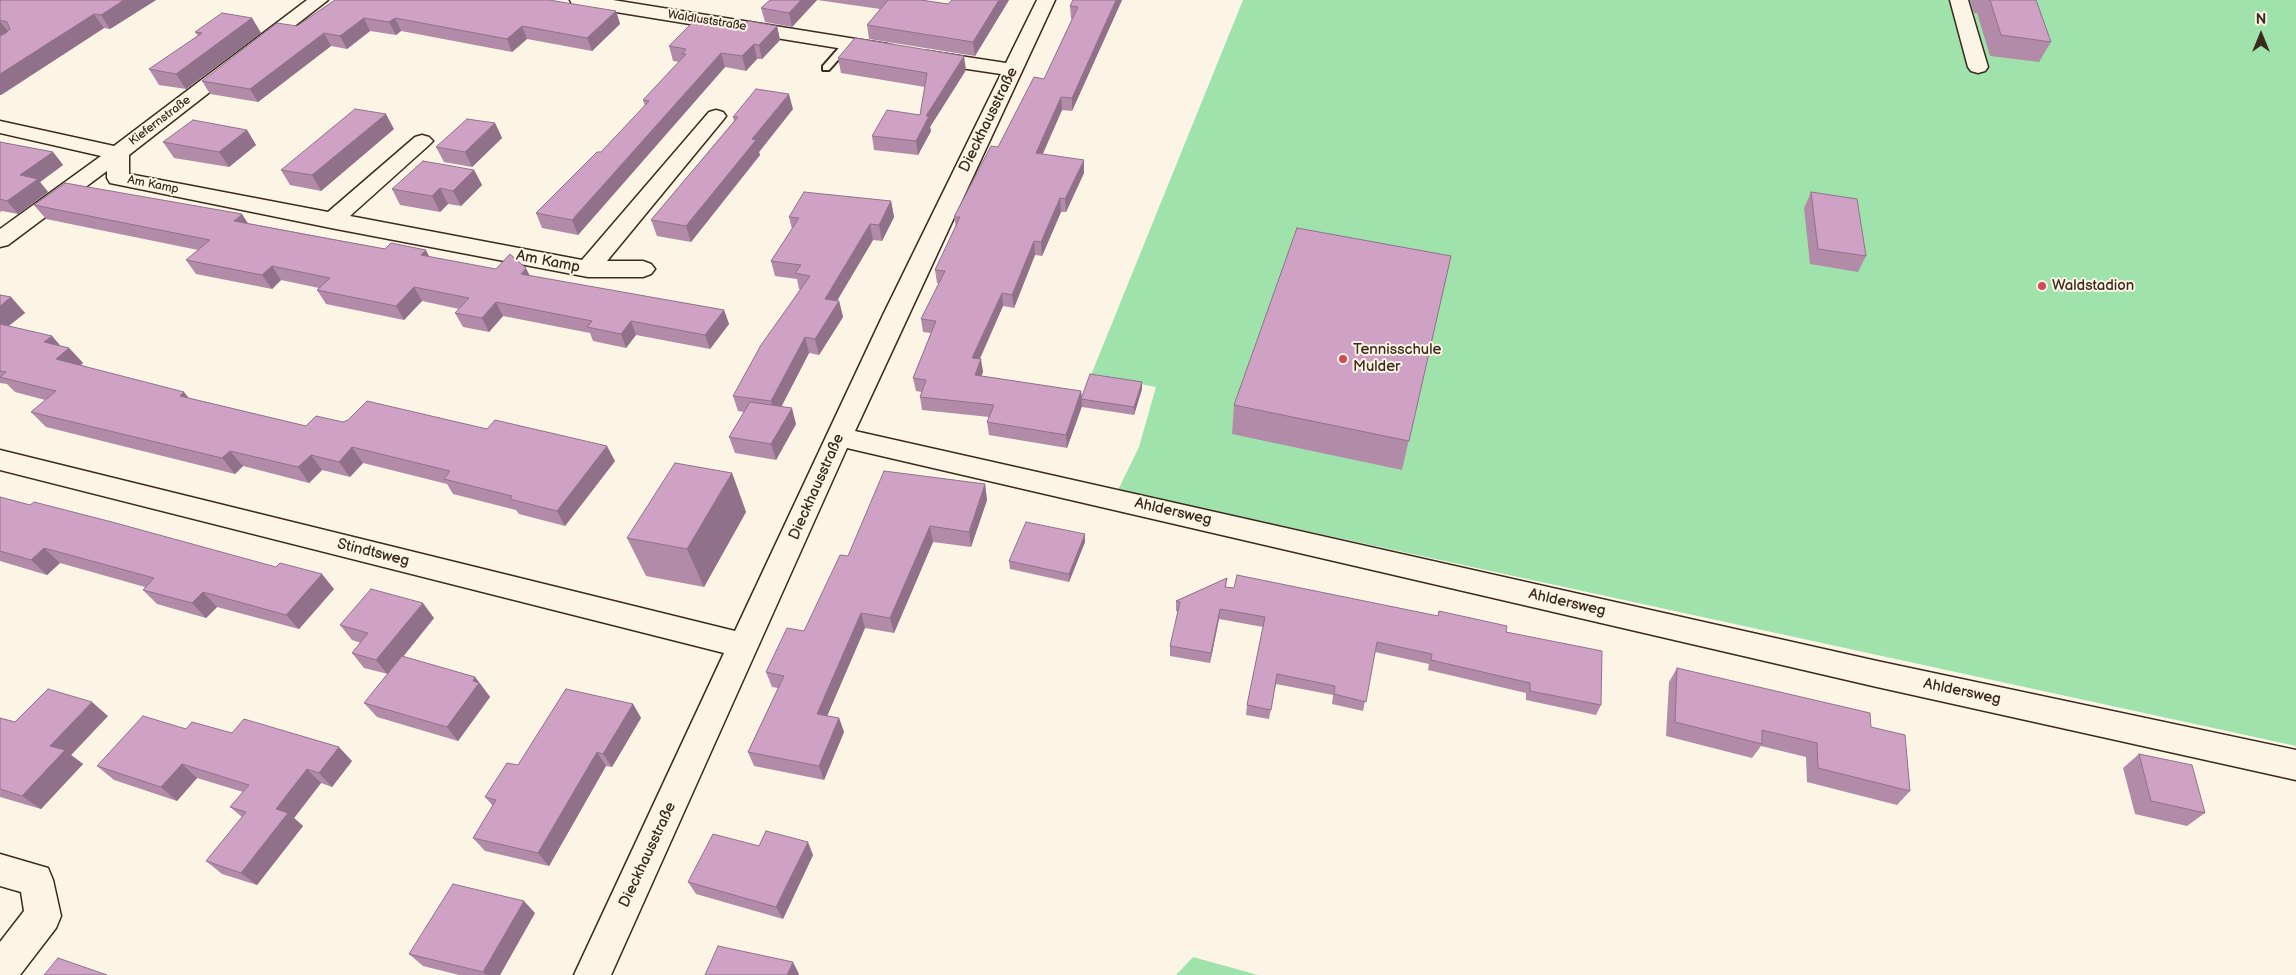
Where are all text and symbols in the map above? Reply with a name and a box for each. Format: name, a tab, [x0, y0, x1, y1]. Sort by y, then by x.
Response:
street label: Waldluststraße	[667, 8, 747, 34]
north arrow	[2236, 10, 2286, 60]
text: N	[2256, 11, 2266, 28]
street label: Dieckhausstraße	[956, 65, 1022, 175]
street label: Kiefernstraße	[126, 93, 194, 149]
street label: Am Kamp	[126, 173, 180, 197]
street label: Am Kamp	[515, 247, 581, 277]
place label: Waldstadion	[2052, 277, 2134, 295]
marker: Waldstadion	[2036, 280, 2048, 292]
place label: Tennisschule Mulder	[1353, 341, 1441, 376]
marker: Tennisschule Mulder	[1337, 353, 1349, 365]
street label: Dieckhausstraße	[786, 431, 848, 543]
street label: Ahldersweg	[1133, 494, 1213, 530]
street label: Stindtsweg	[335, 535, 411, 571]
street label: Ahldersweg	[1527, 585, 1607, 621]
street label: Ahldersweg	[1922, 675, 2002, 709]
street label: Dieckhausstraße	[616, 799, 680, 911]

